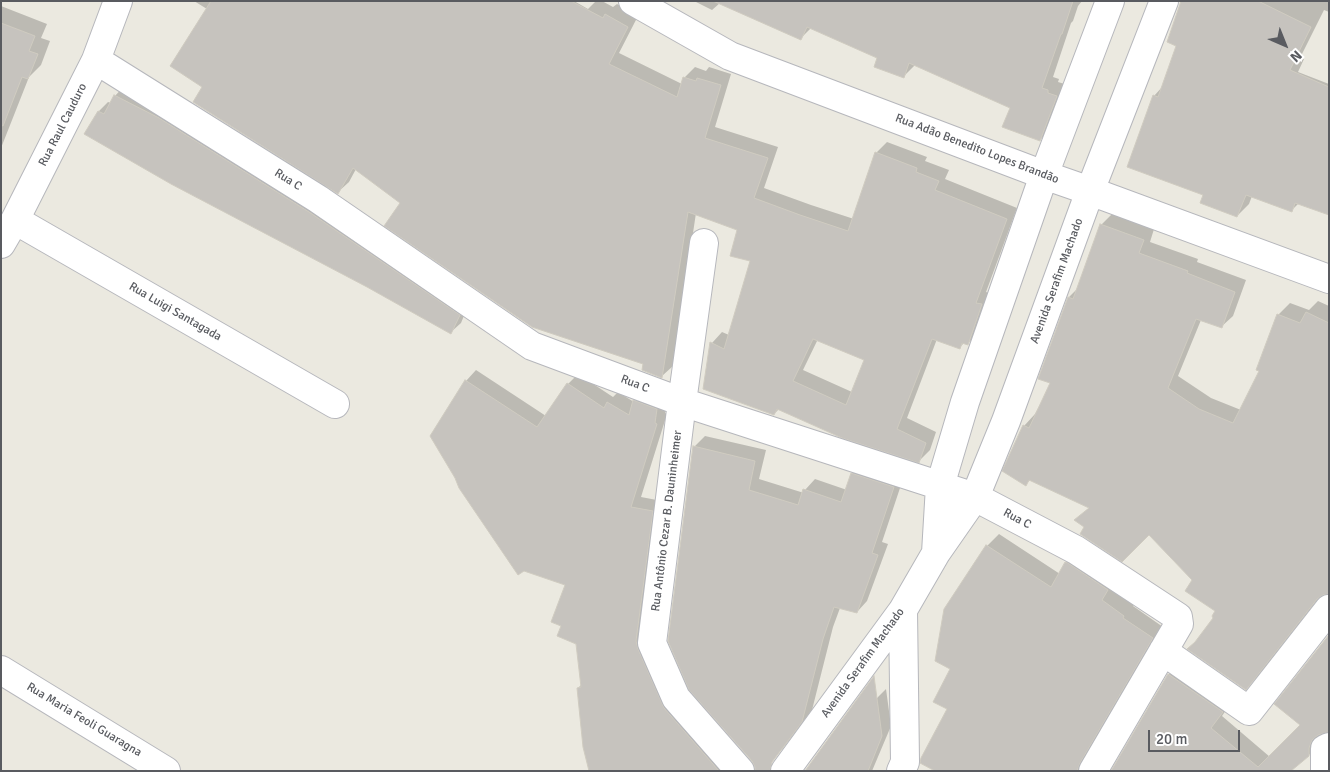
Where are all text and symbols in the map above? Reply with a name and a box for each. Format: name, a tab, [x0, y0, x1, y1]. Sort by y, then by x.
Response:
north arrow	[1260, 20, 1310, 70]
text: N	[1286, 47, 1305, 66]
street label: Rua Raul Cauduro	[36, 81, 90, 169]
street label: Rua Adão Benedito Lopes Brandão	[893, 111, 1061, 187]
street label: Rua C	[272, 166, 304, 194]
street label: Avenida Serafim Machado	[1028, 216, 1086, 346]
street label: Rua Luigi Santagada	[126, 280, 224, 344]
street label: Rua C	[619, 372, 651, 396]
street label: Rua Antônio Cezar B. Dauninheimer	[649, 430, 685, 612]
street label: Rua C	[1001, 506, 1033, 532]
street label: Avenida Serafim Machado	[818, 605, 908, 721]
street label: Rua Maria Feoli Guaragna	[24, 680, 144, 760]
scale bar	[1150, 720, 1242, 752]
text: 20 m	[1156, 730, 1187, 748]

